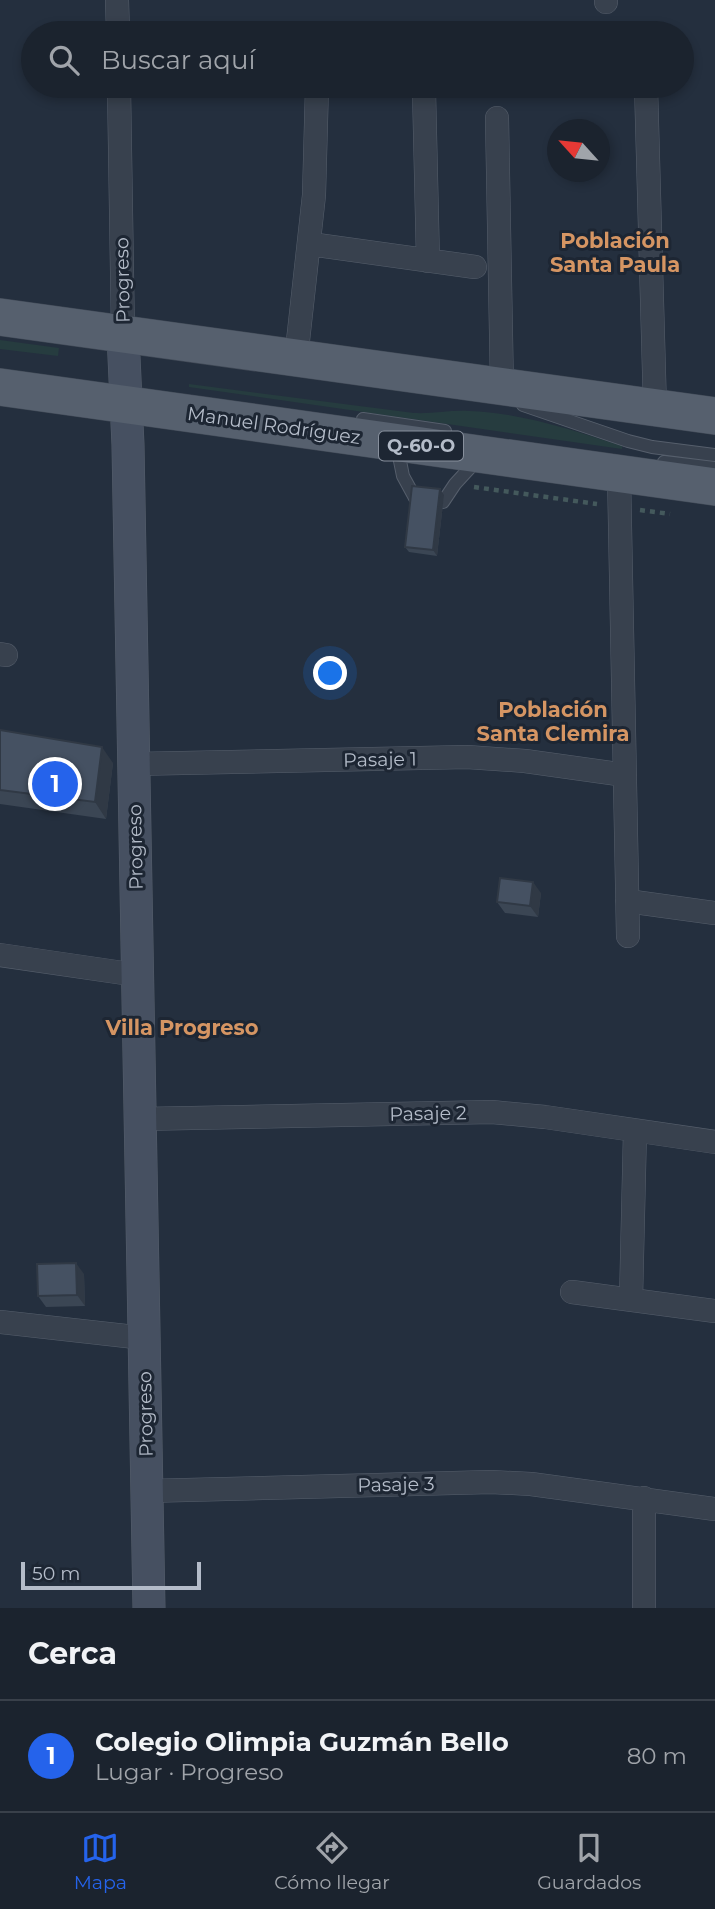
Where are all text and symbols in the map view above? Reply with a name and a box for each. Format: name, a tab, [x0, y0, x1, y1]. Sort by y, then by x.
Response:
search box	[21, 21, 694, 98]
icon: search	[45, 41, 83, 79]
text: Buscar aquí	[101, 44, 255, 76]
north arrow	[547, 119, 610, 182]
district label: Población Santa Paula	[550, 228, 680, 277]
street label: Progreso	[110, 237, 135, 323]
street label: Manuel Rodríguez	[186, 402, 362, 449]
road number: Q-60-O	[379, 432, 463, 461]
your location	[313, 656, 347, 690]
district label: Población Santa Clemira	[477, 697, 629, 746]
street label: Pasaje 1	[343, 747, 417, 772]
pin: 1	[32, 758, 78, 810]
street label: Progreso	[123, 804, 148, 890]
district label: Villa Progreso	[105, 1015, 259, 1040]
street label: Pasaje 2	[389, 1101, 467, 1126]
street label: Progreso	[133, 1371, 158, 1457]
street label: Pasaje 3	[357, 1472, 435, 1497]
scale bar	[21, 1559, 201, 1591]
text: 50 m	[32, 1562, 80, 1585]
text: Cerca	[28, 1635, 117, 1672]
text: Colegio Olimpia Guzmán Bello	[95, 1726, 509, 1758]
text: 1	[46, 1742, 56, 1770]
text: 80 m	[627, 1742, 687, 1770]
text: Lugar · Progreso	[95, 1758, 284, 1786]
tab: Mapa	[74, 1829, 127, 1894]
tab: Cómo llegar	[274, 1829, 390, 1894]
tab: Guardados	[537, 1829, 641, 1894]

